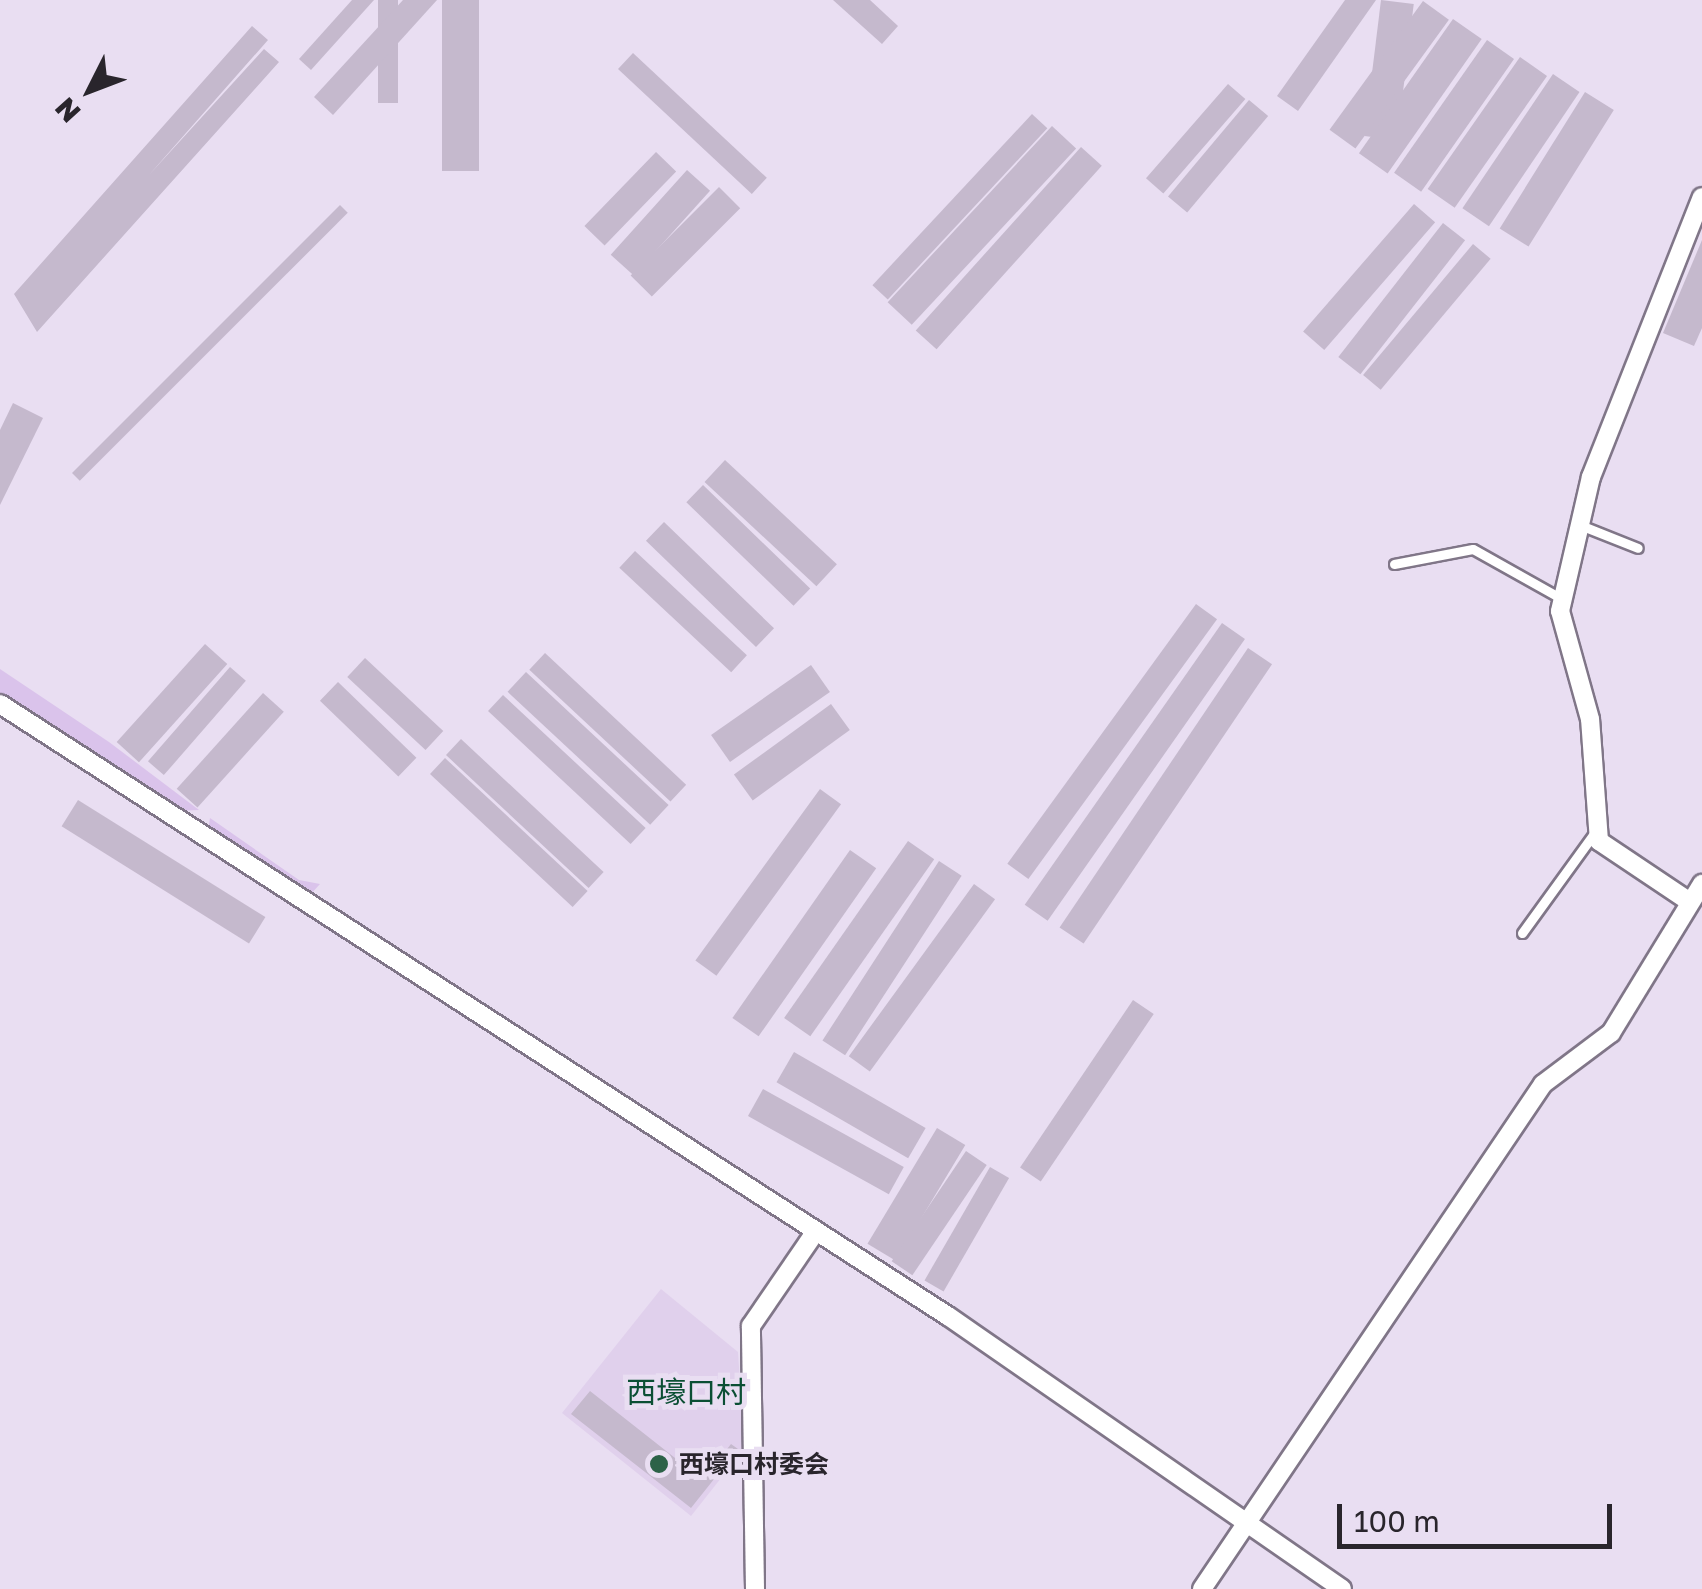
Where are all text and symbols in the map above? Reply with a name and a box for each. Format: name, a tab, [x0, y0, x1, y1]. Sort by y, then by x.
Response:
north arrow	[40, 40, 140, 140]
text: N	[48, 91, 87, 129]
district label: 西壕口村	[626, 1374, 746, 1410]
place label: 西壕口村委会	[679, 1449, 829, 1479]
marker: 西壕口村委会	[648, 1453, 670, 1475]
scale bar	[1342, 1484, 1617, 1546]
text: 100 m	[1354, 1503, 1440, 1539]

